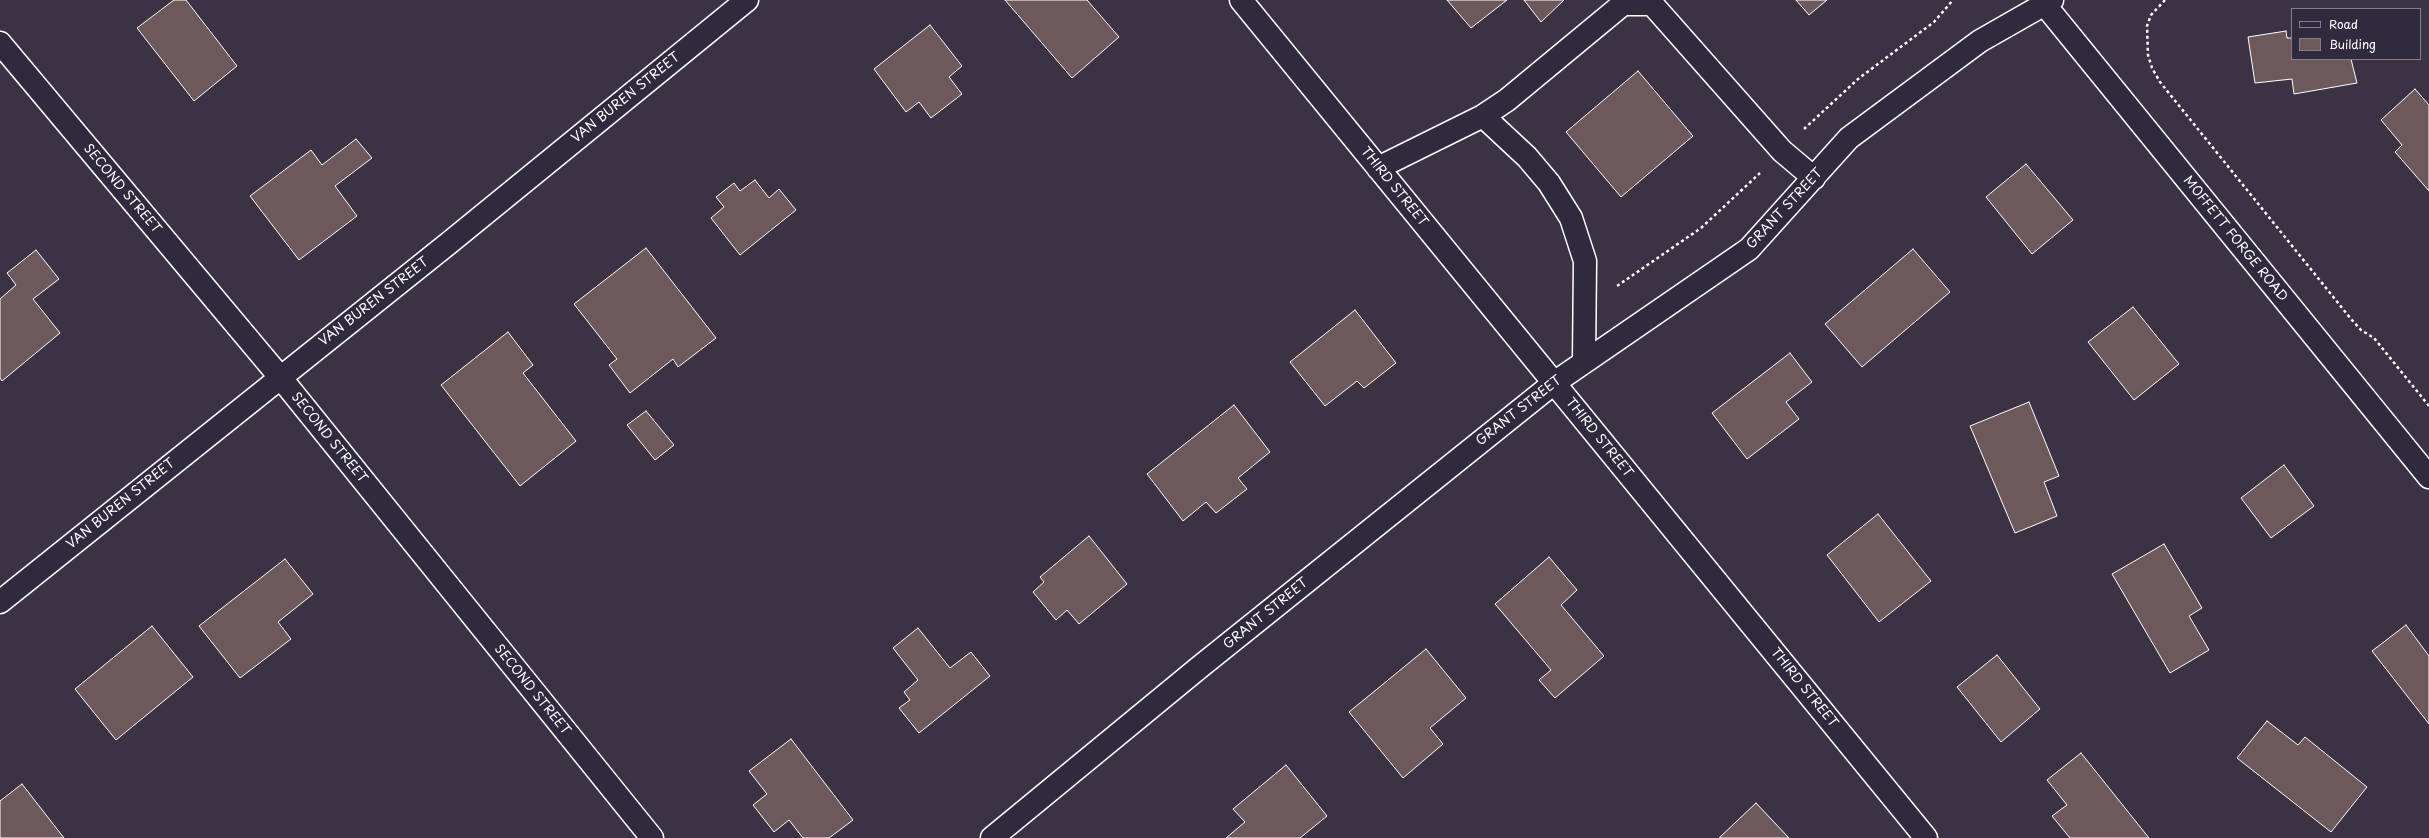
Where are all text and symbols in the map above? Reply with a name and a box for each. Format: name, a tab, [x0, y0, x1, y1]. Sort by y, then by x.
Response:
legend	[2291, 8, 2421, 60]
text: Road	[2329, 15, 2358, 33]
text: Building	[2329, 35, 2376, 53]
street label: VAN BUREN STREET	[569, 50, 683, 146]
street label: SECOND STREET	[80, 141, 164, 237]
street label: THIRD STREET	[1357, 144, 1431, 230]
street label: GRANT STREET	[1744, 166, 1826, 252]
street label: MOFFETT FORGE ROAD	[2180, 173, 2290, 305]
street label: VAN BUREN STREET	[316, 254, 432, 350]
street label: GRANT STREET	[1473, 373, 1565, 449]
street label: SECOND STREET	[288, 390, 370, 486]
street label: THIRD STREET	[1562, 395, 1636, 481]
street label: VAN BUREN STREET	[64, 456, 178, 552]
street label: GRANT STREET	[1221, 575, 1311, 653]
street label: SECOND STREET	[491, 642, 573, 738]
street label: THIRD STREET	[1767, 645, 1841, 731]

